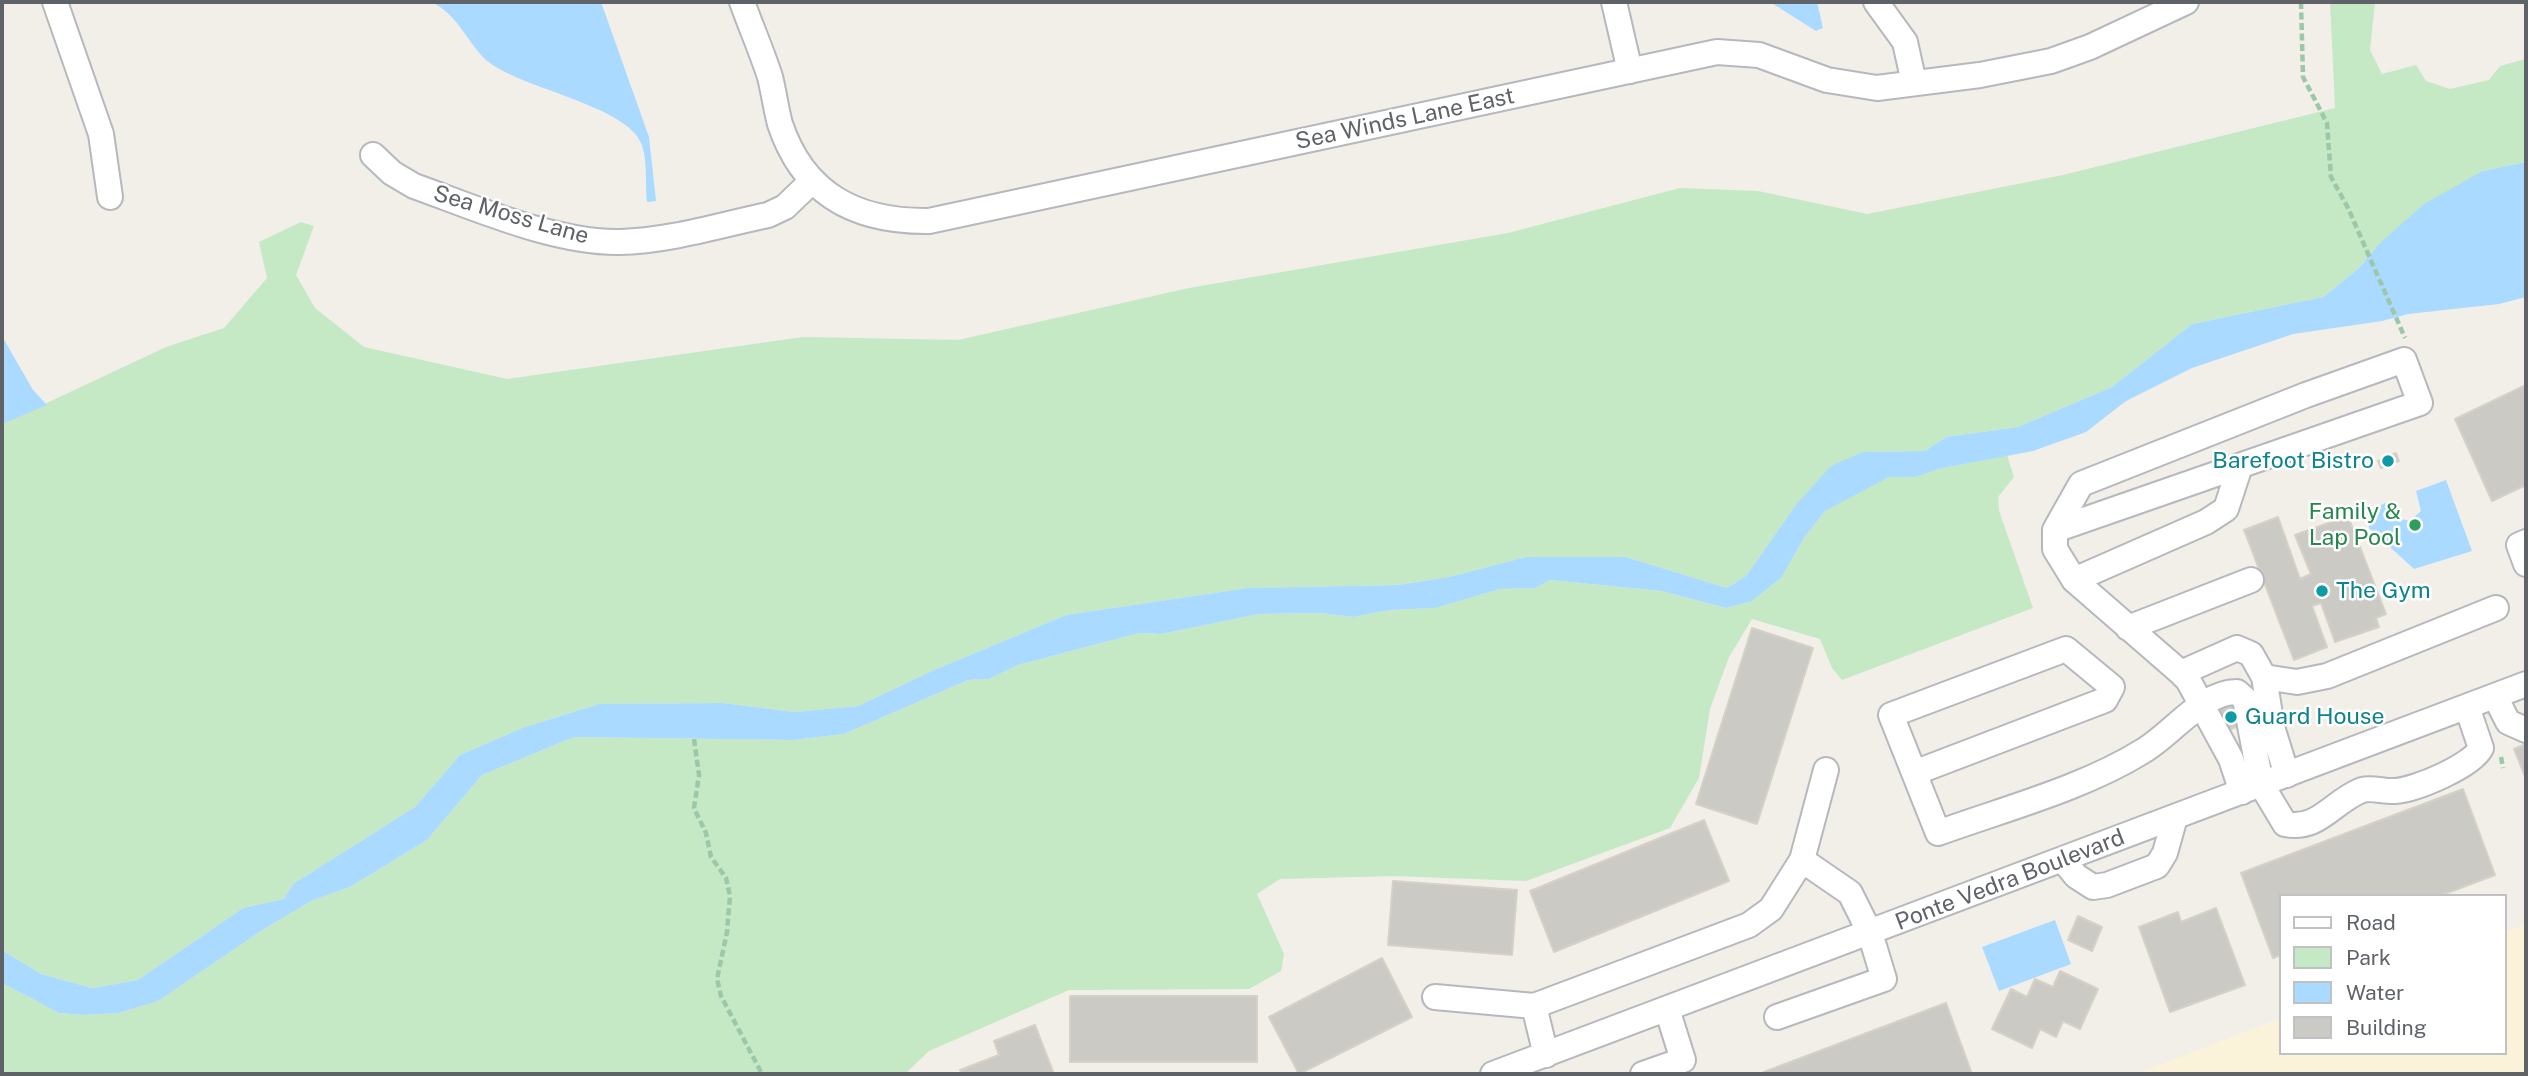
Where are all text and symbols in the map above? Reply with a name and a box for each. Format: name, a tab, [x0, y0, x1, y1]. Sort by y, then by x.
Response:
street label: Sea Winds Lane East	[1293, 82, 1517, 156]
street label: Sea Moss Lane	[430, 180, 592, 250]
place label: Barefoot Bistro	[2212, 447, 2374, 475]
marker: Barefoot Bistro	[2380, 453, 2396, 469]
place label: Family & Lap Pool	[2308, 498, 2401, 552]
marker: Family & Lap Pool	[2407, 517, 2423, 533]
place label: The Gym	[2336, 577, 2431, 605]
marker: The Gym	[2314, 583, 2330, 599]
place label: Guard House	[2245, 703, 2384, 731]
marker: Guard House	[2223, 709, 2239, 725]
street label: Ponte Vedra Boulevard	[1891, 823, 2129, 937]
legend	[2280, 894, 2507, 1055]
text: Road	[2346, 910, 2396, 935]
text: Park	[2346, 945, 2391, 970]
text: Water	[2346, 980, 2404, 1005]
text: Building	[2346, 1015, 2427, 1040]

